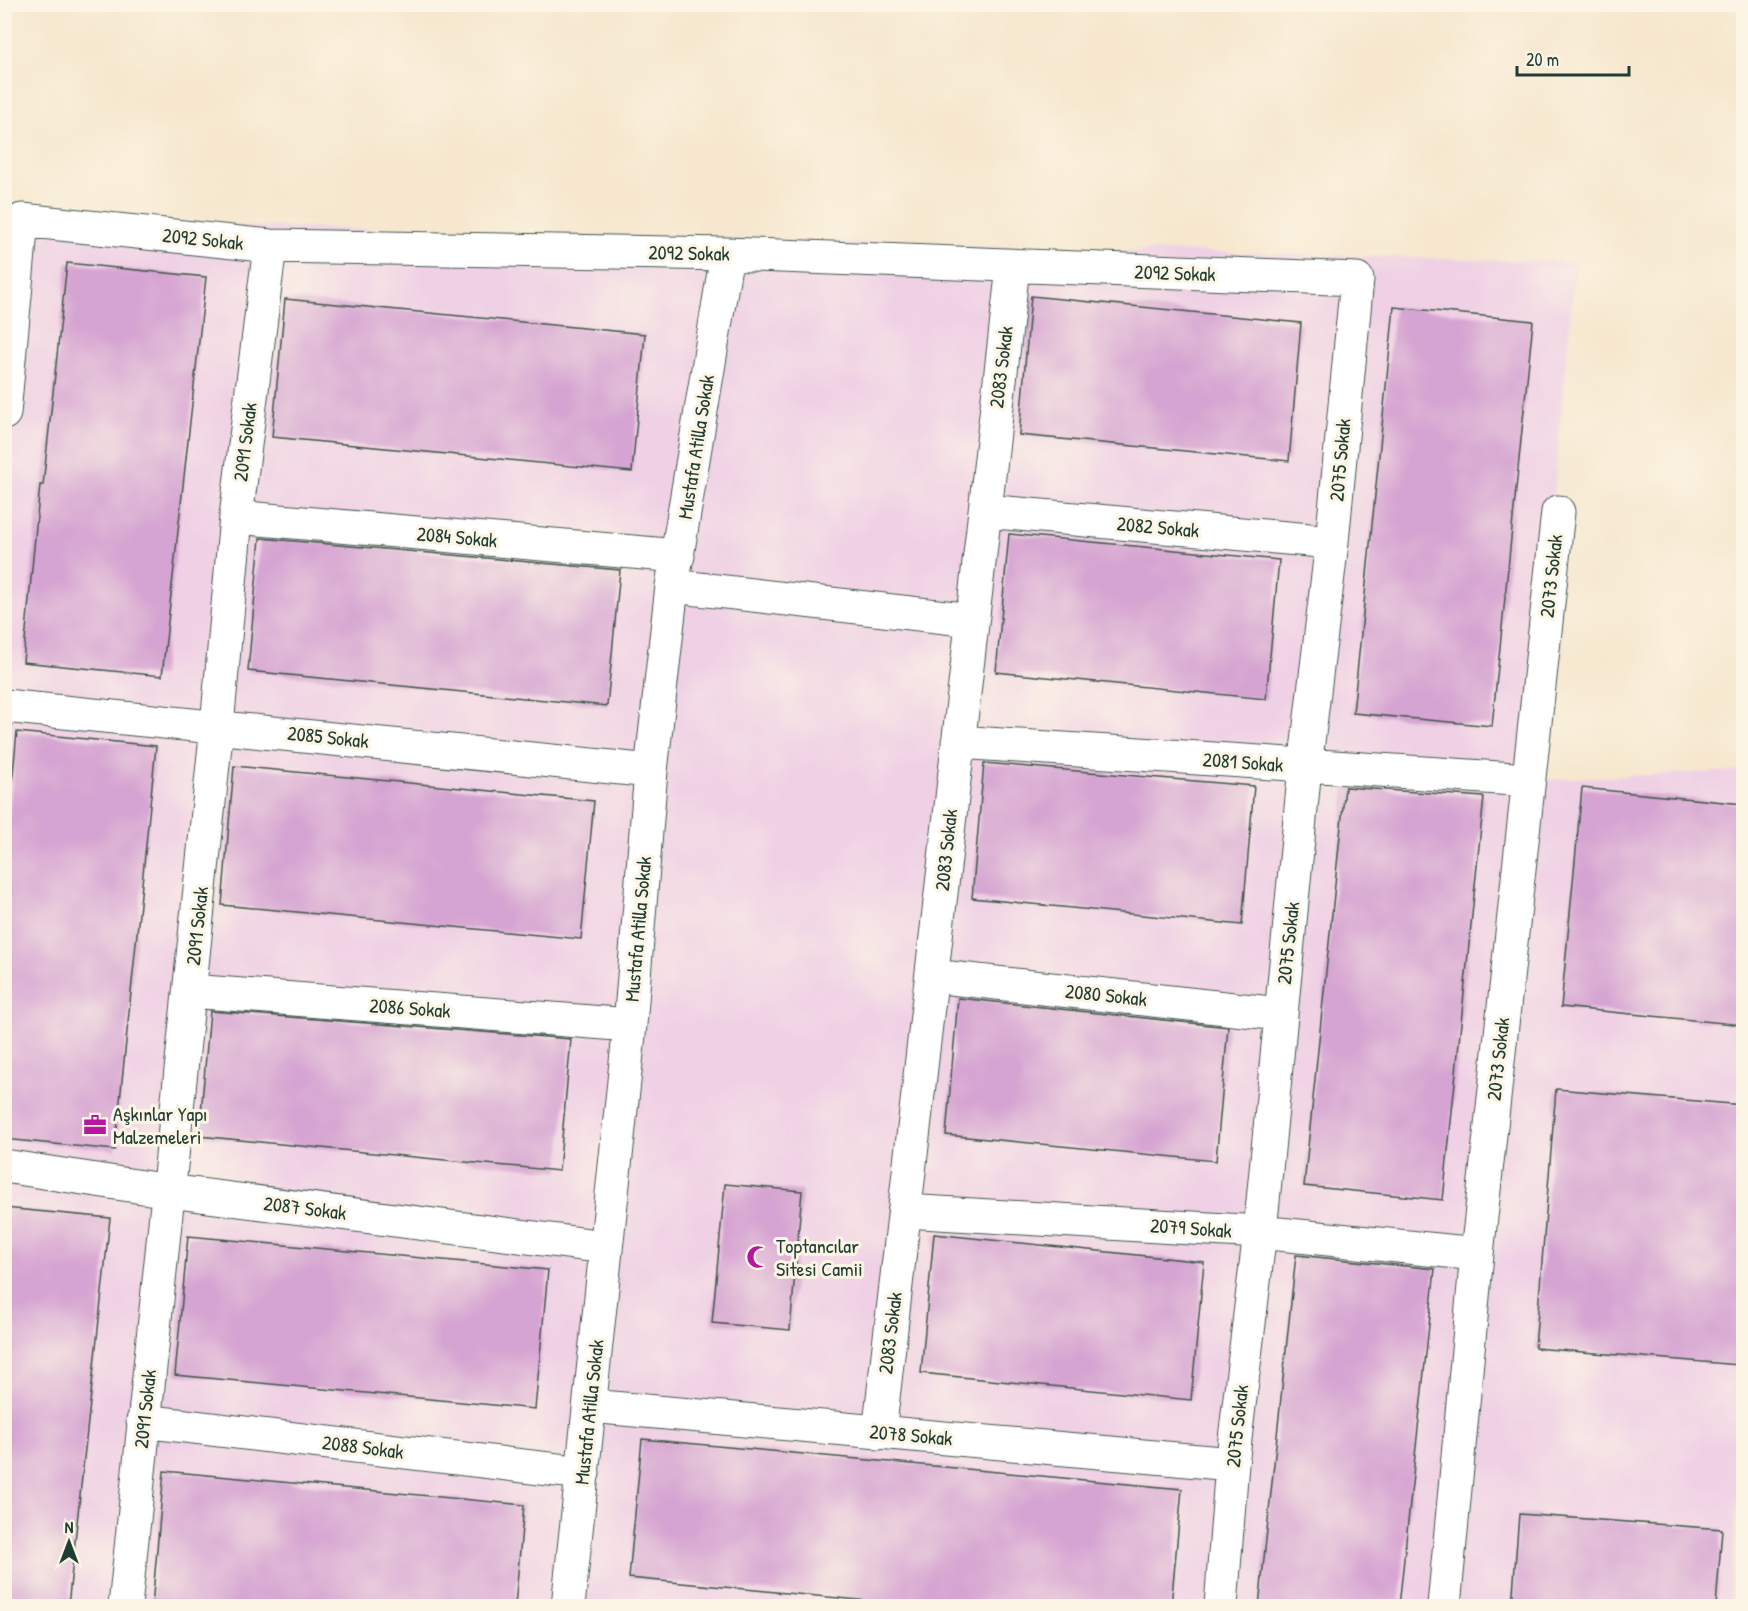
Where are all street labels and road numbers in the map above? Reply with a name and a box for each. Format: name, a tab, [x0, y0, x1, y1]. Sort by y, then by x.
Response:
street label: 2092 Sokak	[161, 221, 245, 256]
street label: 2092 Sokak	[648, 238, 730, 267]
street label: 2092 Sokak	[1134, 258, 1216, 287]
street label: 2083 Sokak	[982, 324, 1019, 409]
street label: Mustafa Atilla Sokak	[671, 373, 720, 521]
street label: 2091 Sokak	[226, 401, 263, 483]
street label: 2075 Sokak	[1322, 417, 1357, 502]
street label: 2082 Sokak	[1116, 509, 1200, 544]
street label: 2084 Sokak	[416, 520, 498, 553]
street label: 2073 Sokak	[1533, 533, 1568, 619]
street label: 2085 Sokak	[286, 719, 370, 754]
street label: 2081 Sokak	[1202, 745, 1284, 778]
street label: 2083 Sokak	[928, 808, 963, 892]
street label: Mustafa Atilla Sokak	[618, 855, 657, 1003]
street label: 2091 Sokak	[179, 885, 214, 967]
street label: 2075 Sokak	[1270, 900, 1305, 986]
street label: 2080 Sokak	[1064, 977, 1148, 1012]
street label: 2086 Sokak	[369, 991, 452, 1024]
street label: 2073 Sokak	[1480, 1016, 1515, 1102]
street label: 2087 Sokak	[262, 1189, 348, 1226]
street label: 2079 Sokak	[1149, 1211, 1233, 1244]
street label: 2083 Sokak	[871, 1290, 908, 1375]
street label: Mustafa Atilla Sokak	[567, 1338, 610, 1486]
street label: 2091 Sokak	[127, 1368, 162, 1450]
street label: 2075 Sokak	[1219, 1383, 1254, 1469]
street label: 2078 Sokak	[868, 1417, 954, 1452]
street label: 2088 Sokak	[321, 1428, 405, 1465]

